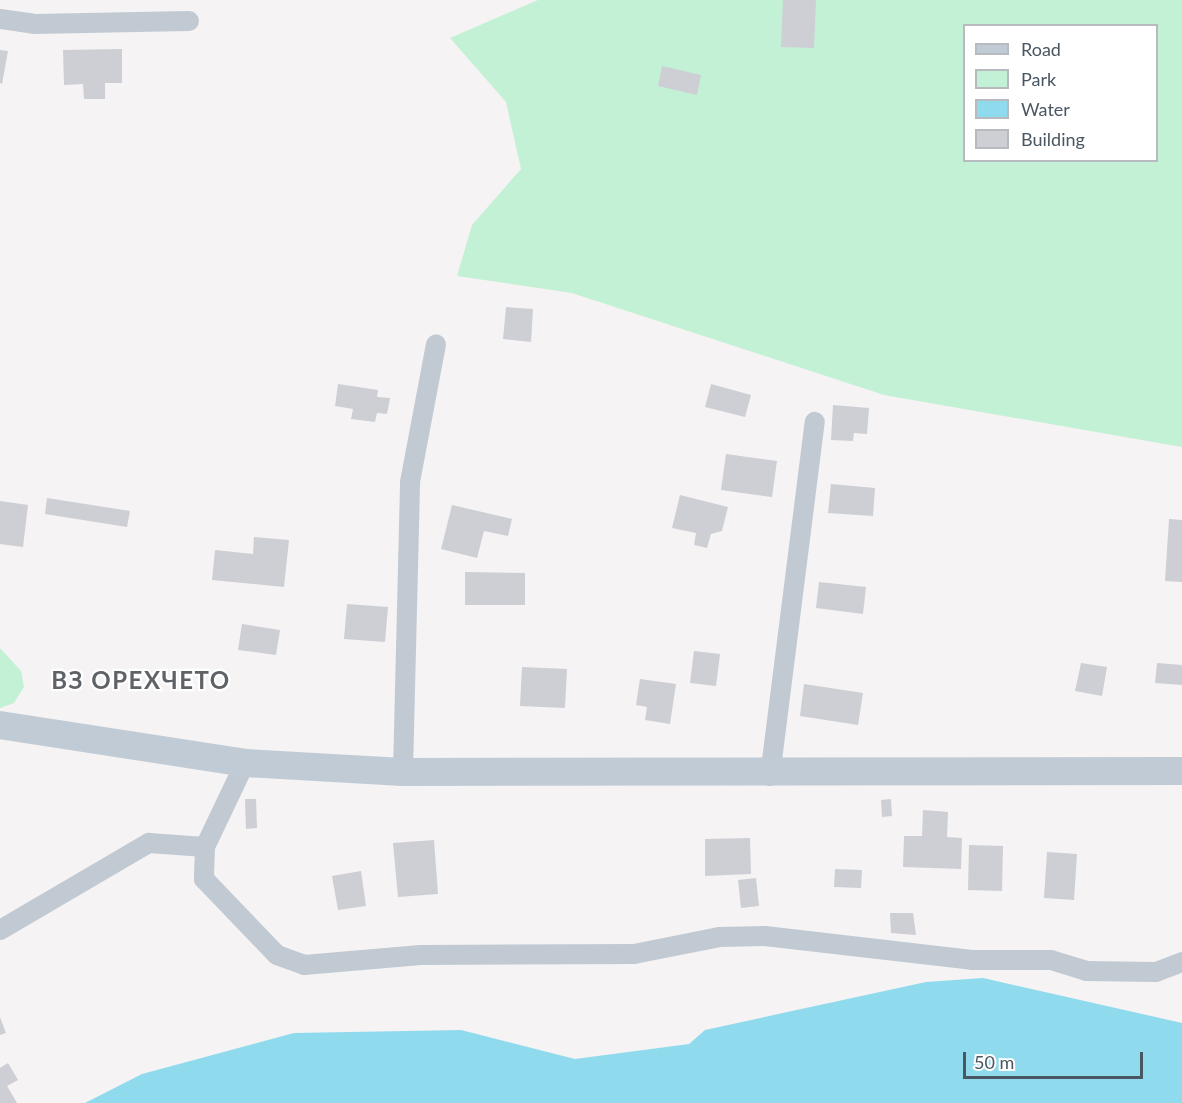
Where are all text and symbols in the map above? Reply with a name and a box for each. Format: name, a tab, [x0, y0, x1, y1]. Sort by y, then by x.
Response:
legend	[963, 24, 1158, 162]
text: Road	[1021, 38, 1061, 60]
text: Park	[1021, 68, 1056, 90]
text: Water	[1021, 98, 1070, 120]
text: Building	[1021, 128, 1085, 150]
district label: ВЗ ОРЕХЧЕТО	[51, 666, 231, 694]
scale bar	[966, 1040, 1146, 1078]
text: 50 m	[974, 1051, 1014, 1073]

